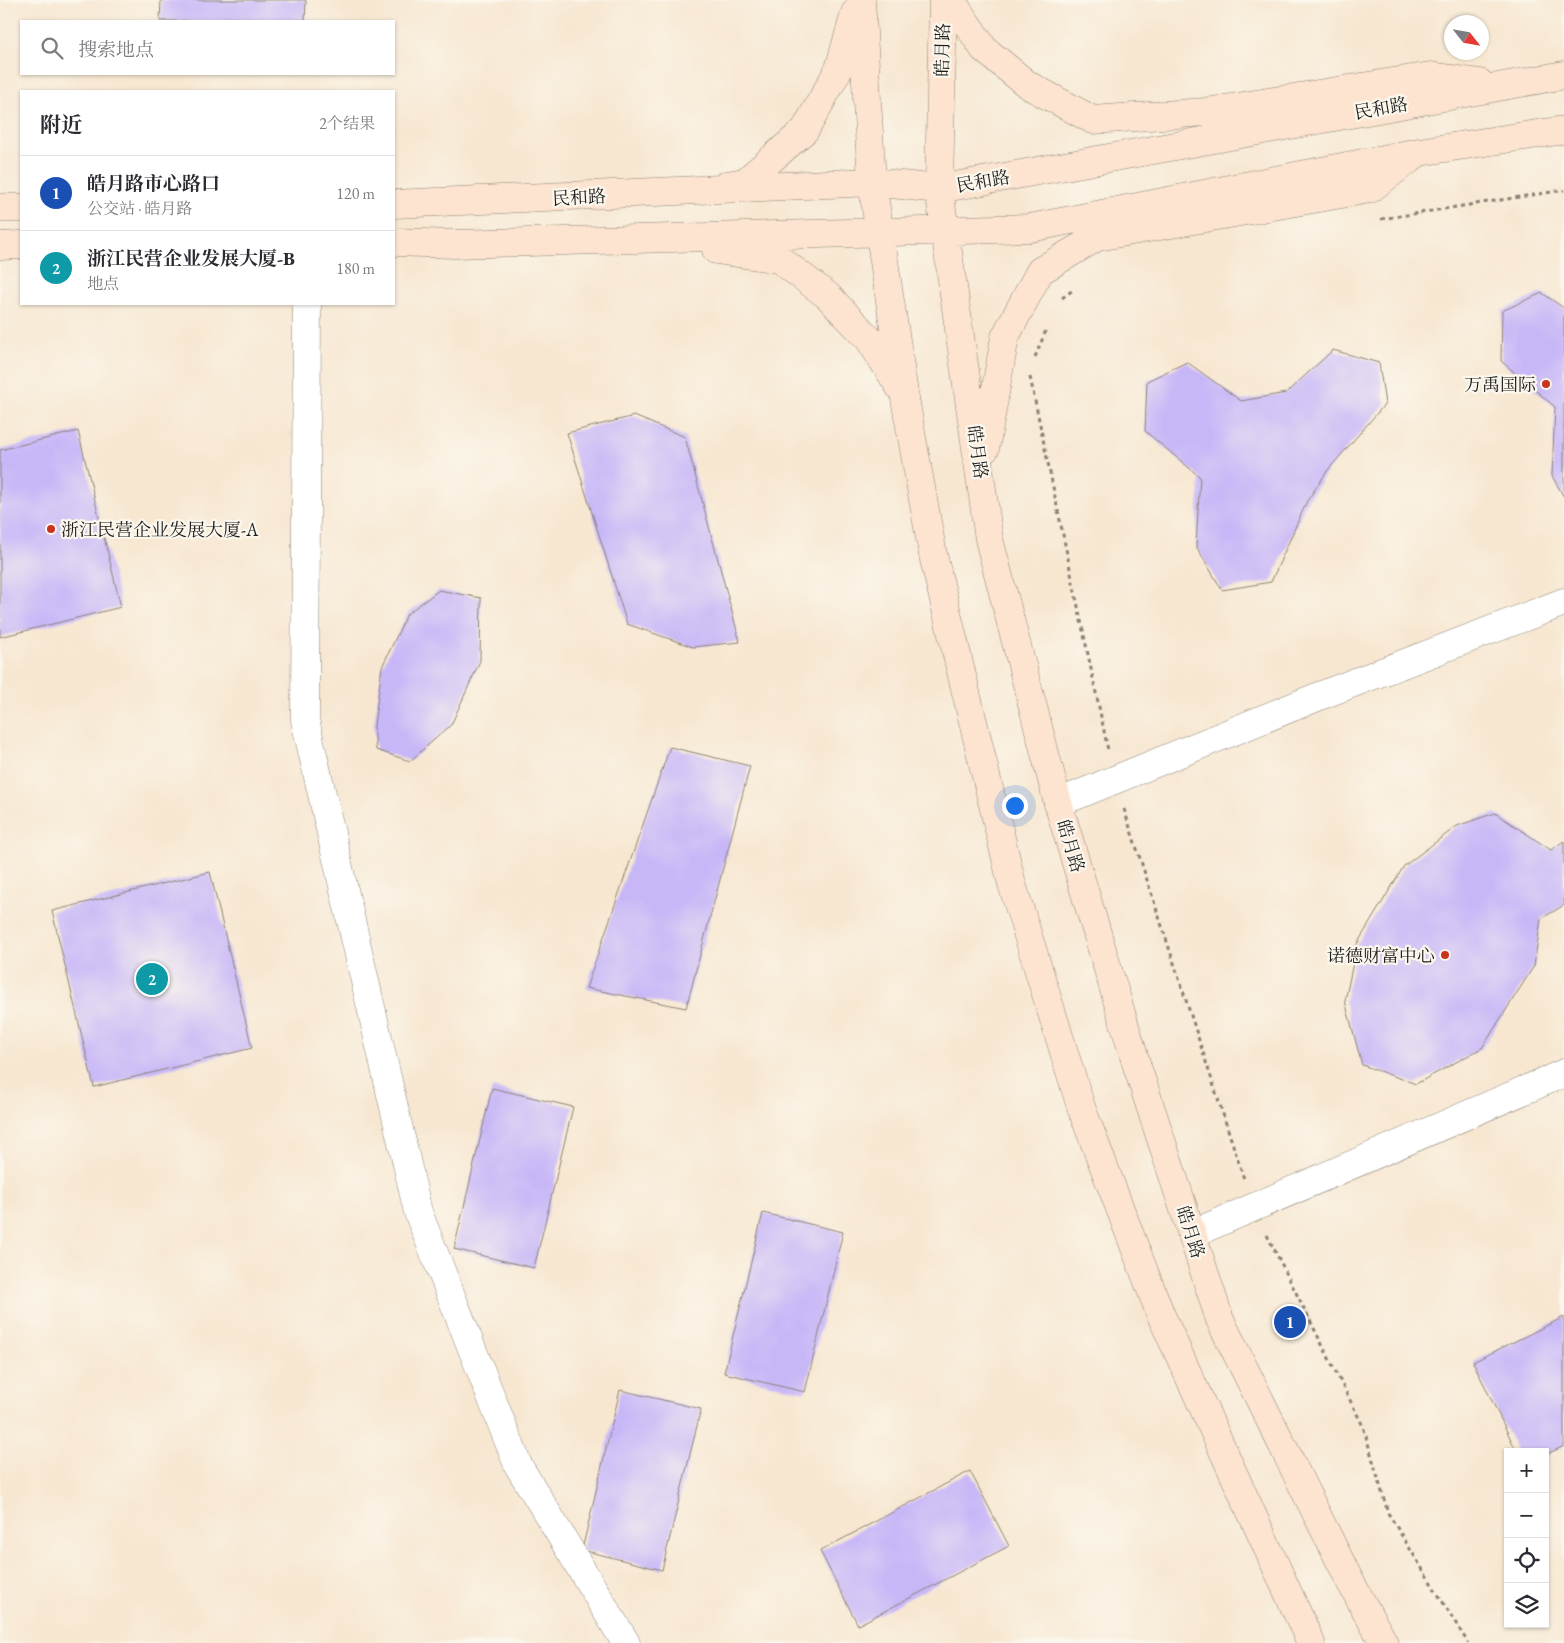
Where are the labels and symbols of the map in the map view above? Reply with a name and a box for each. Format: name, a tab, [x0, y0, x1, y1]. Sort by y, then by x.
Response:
north arrow	[1444, 15, 1489, 60]
street label: 皓月路	[930, 23, 954, 77]
street label: 民和路	[1352, 92, 1410, 124]
street label: 民和路	[954, 165, 1012, 197]
street label: 民和路	[551, 184, 607, 210]
place label: 万禹国际	[1464, 373, 1536, 396]
marker: 万禹国际	[1540, 378, 1552, 390]
street label: 皓月路	[963, 424, 993, 480]
place label: 浙江民营企业发展大厦-A	[61, 518, 259, 541]
marker: 浙江民营企业发展大厦-A	[45, 523, 57, 535]
your location	[1002, 793, 1028, 819]
street label: 皓月路	[1052, 817, 1090, 875]
place label: 诺德财富中心	[1327, 944, 1435, 967]
marker: 诺德财富中心	[1439, 949, 1451, 961]
pin: 2	[136, 960, 168, 998]
street label: 皓月路	[1172, 1203, 1210, 1261]
pin: 1	[1274, 1303, 1306, 1341]

